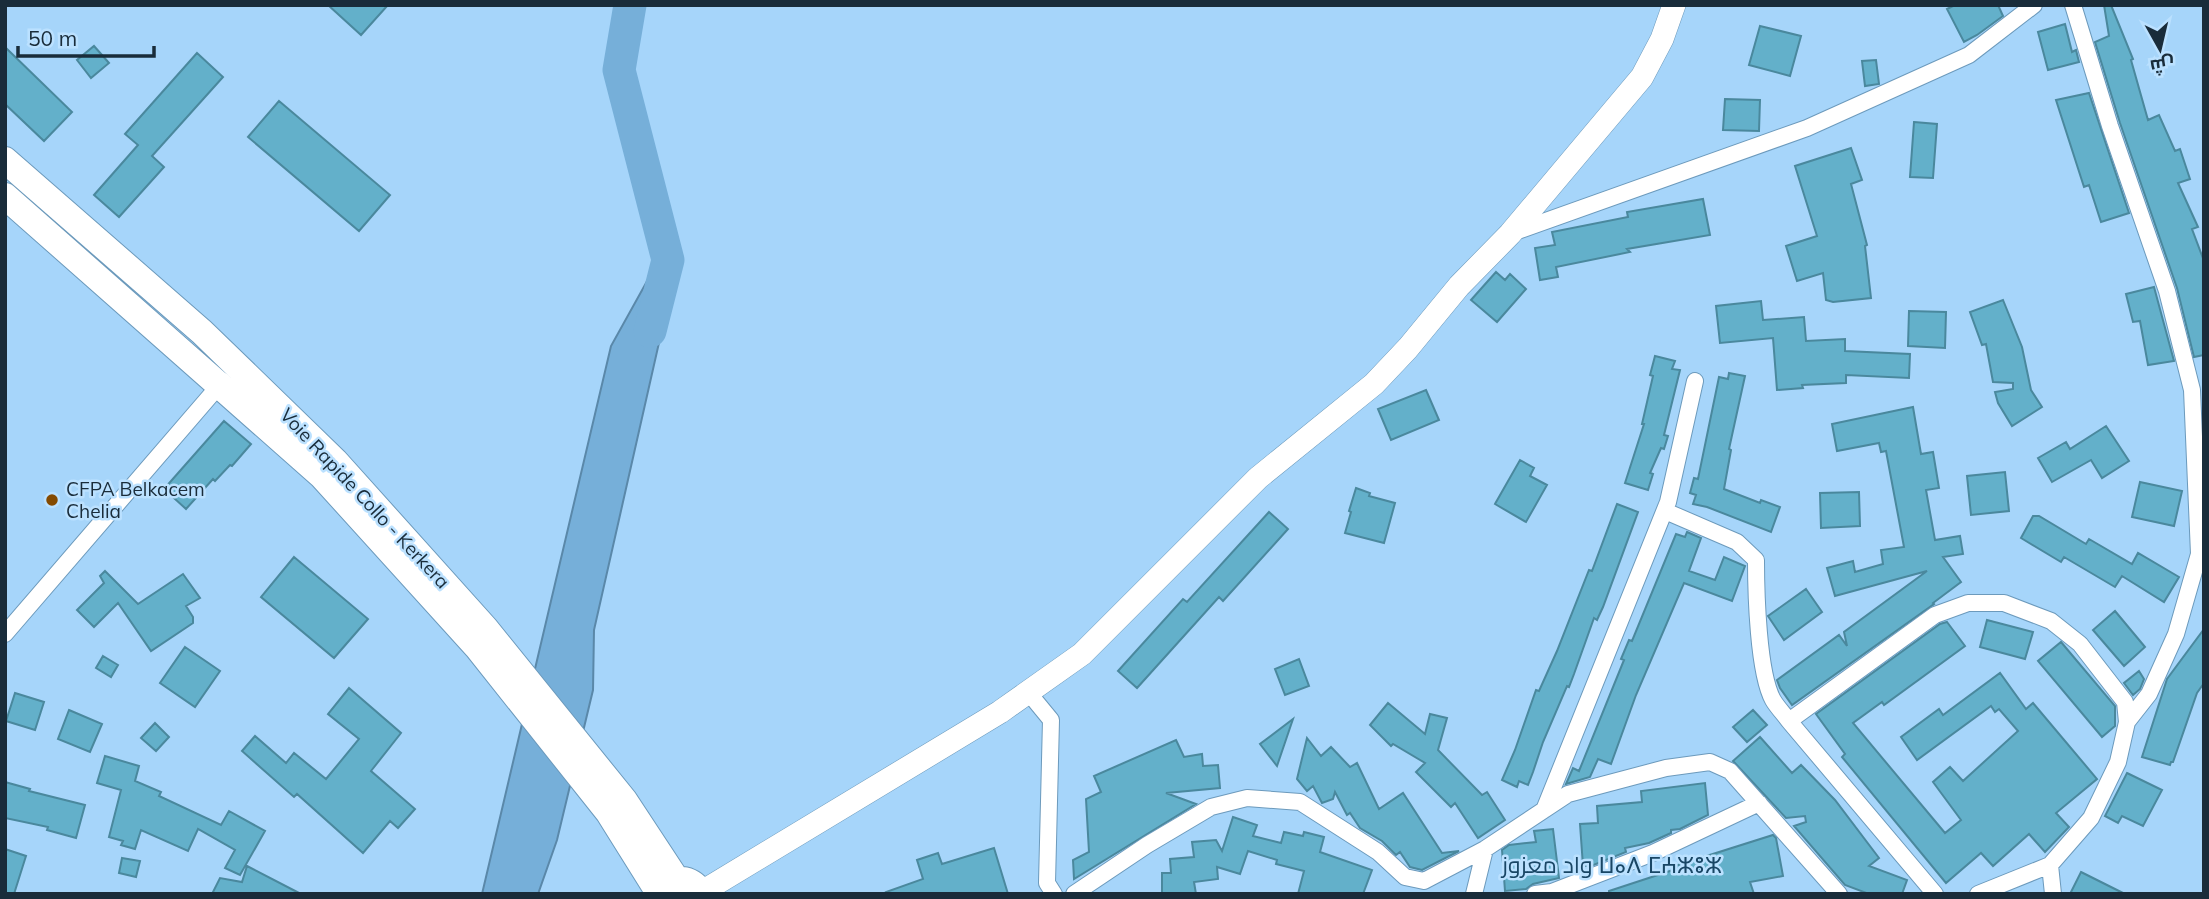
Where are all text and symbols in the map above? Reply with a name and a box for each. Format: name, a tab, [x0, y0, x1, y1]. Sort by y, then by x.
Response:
scale bar	[18, 14, 154, 58]
north arrow	[2125, 14, 2195, 84]
text: 50 m	[28, 25, 77, 51]
text: ش	[2149, 52, 2176, 79]
street label: Voie Rapide Collo - Kerkera	[275, 403, 455, 593]
place label: CFPA Belkacem Chelia	[66, 477, 205, 523]
marker: CFPA Belkacem Chelia	[44, 492, 60, 508]
district label: واد معزوز ⵡⴰⴷ ⵎⵄⵣⵓⵣ	[1500, 850, 1722, 879]

